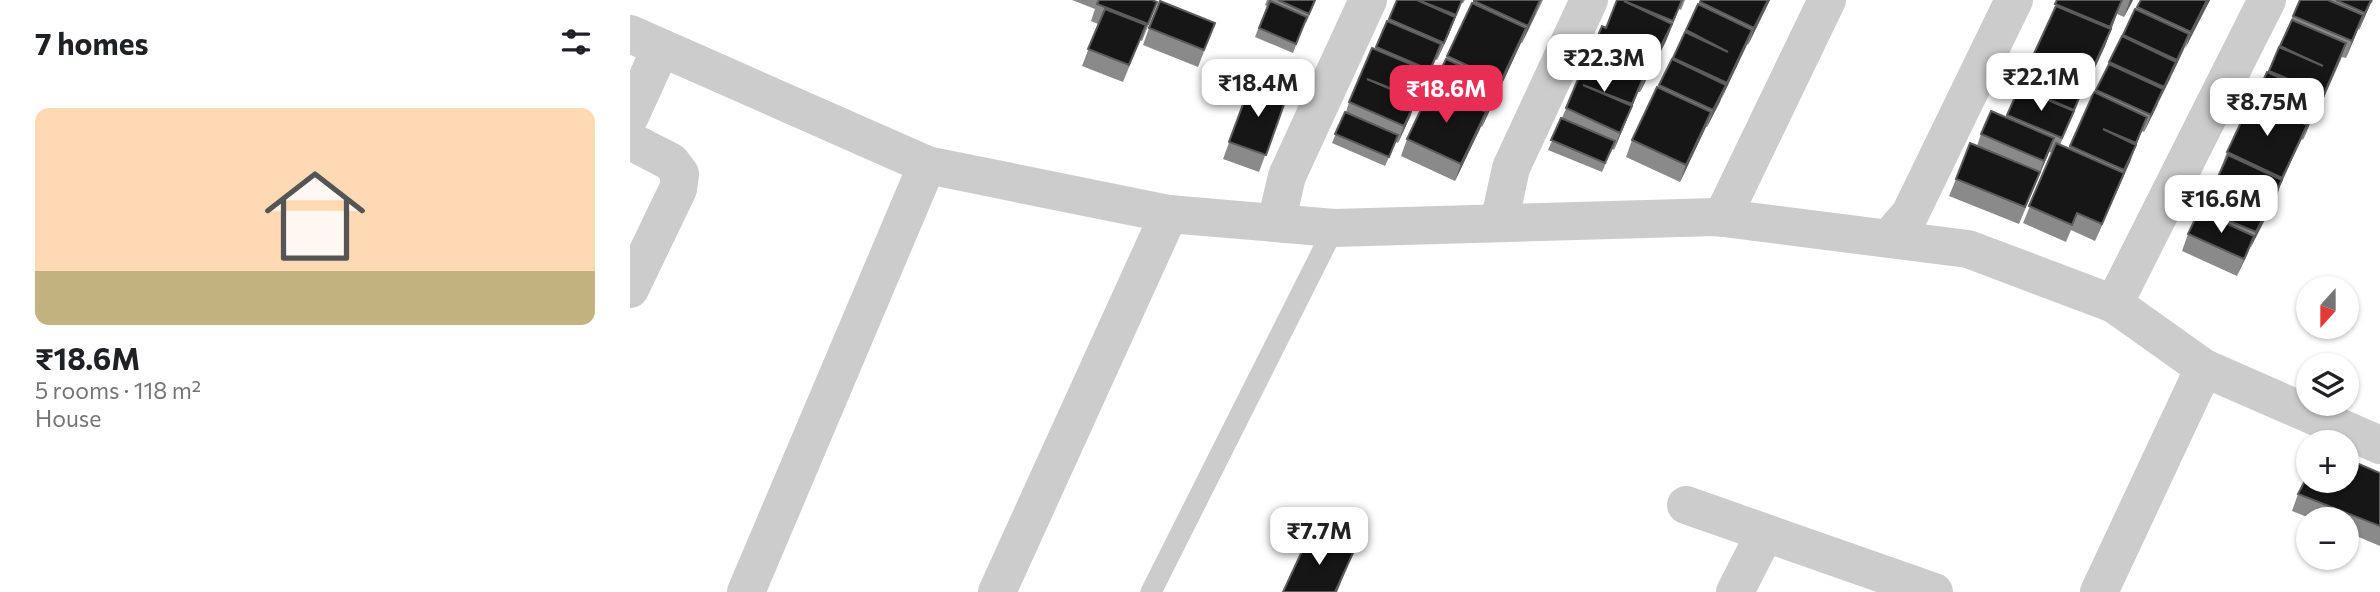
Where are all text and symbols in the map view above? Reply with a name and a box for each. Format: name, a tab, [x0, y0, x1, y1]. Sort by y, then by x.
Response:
icon: filters	[557, 23, 595, 61]
text: 7 homes	[35, 24, 148, 61]
pin: ₹22.3M	[1547, 34, 1661, 94]
text: ₹22.3M	[1563, 43, 1645, 71]
pin: ₹22.1M	[1984, 54, 2098, 113]
pin: ₹18.4M	[1201, 60, 1315, 119]
text: ₹22.1M	[2002, 62, 2080, 90]
pin: ₹18.6M	[1389, 66, 1503, 125]
text: ₹18.4M	[1218, 68, 1298, 96]
text: ₹18.6M	[1406, 74, 1486, 102]
pin: ₹8.75M	[2210, 78, 2324, 138]
text: ₹8.75M	[2226, 87, 2308, 115]
icon: home	[252, 153, 378, 279]
pin: ₹16.6M	[2164, 176, 2278, 235]
text: ₹16.6M	[2181, 184, 2261, 212]
north arrow	[2296, 276, 2359, 340]
map controls	[2296, 276, 2359, 570]
text: ₹18.6M	[35, 339, 140, 376]
button: layers	[2296, 353, 2359, 416]
text: 5 rooms · 118 m²	[35, 376, 201, 404]
text: House	[35, 404, 101, 432]
button: +	[2296, 430, 2359, 493]
button: −	[2296, 507, 2359, 570]
pin: ₹7.7M	[1270, 508, 1368, 567]
text: ₹7.7M	[1286, 516, 1352, 544]

